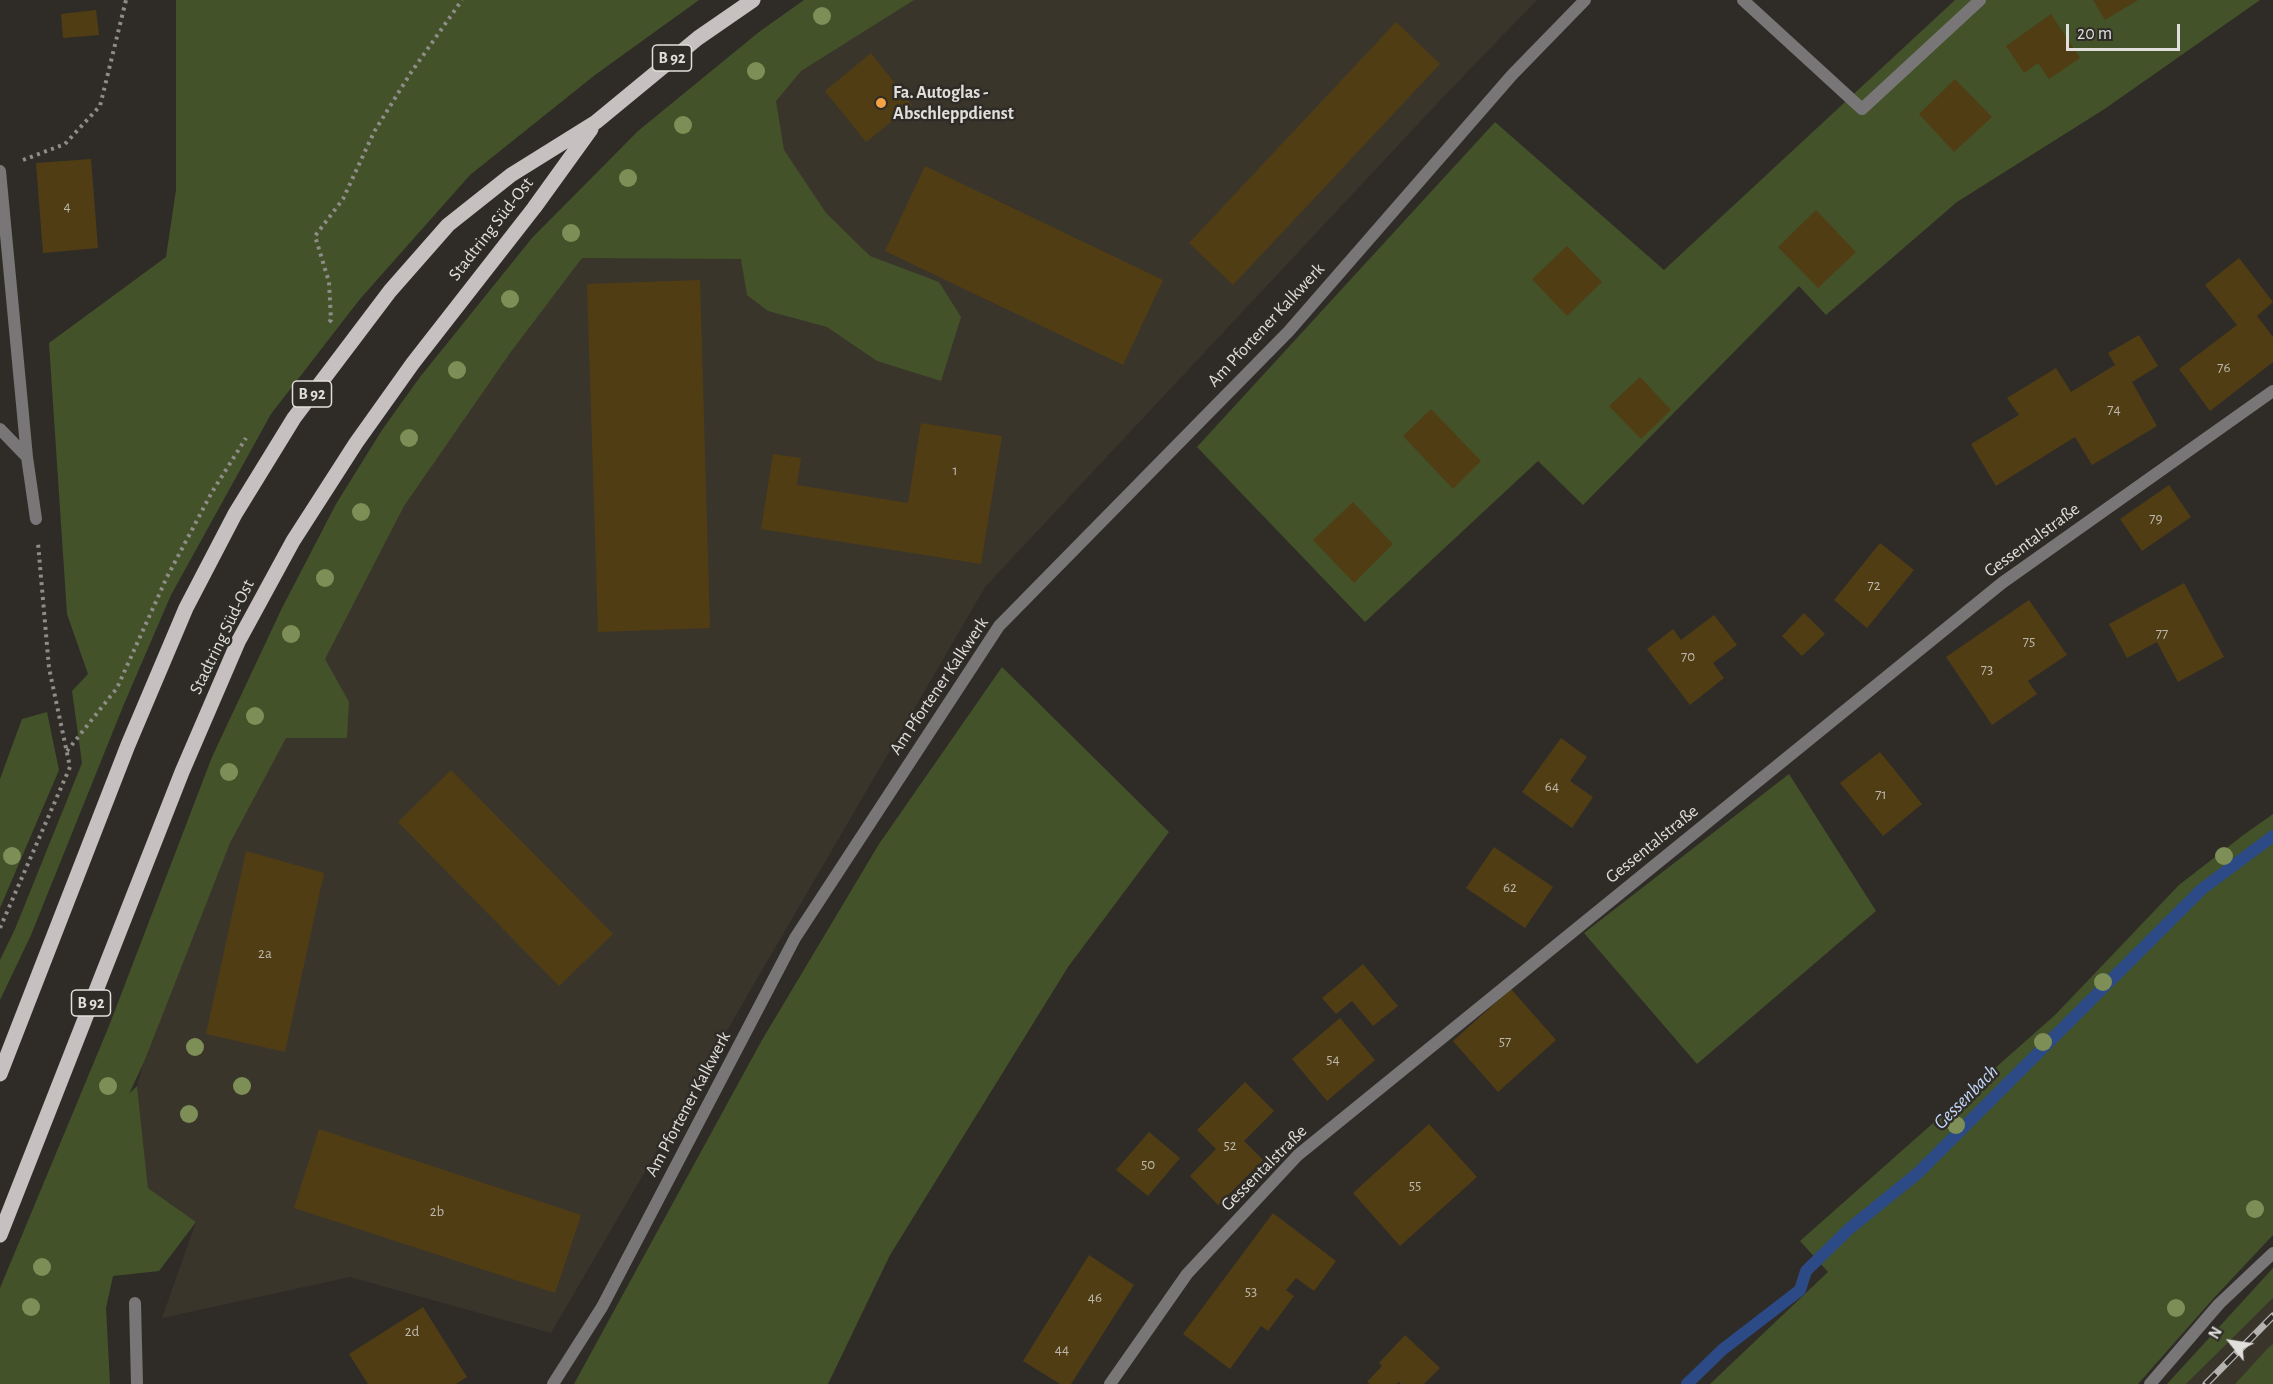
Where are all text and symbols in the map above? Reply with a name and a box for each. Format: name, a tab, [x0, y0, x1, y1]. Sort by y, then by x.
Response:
scale bar	[2069, 12, 2183, 50]
text: 20 m	[2077, 25, 2112, 43]
road number: B 92	[652, 45, 692, 71]
place label: Fa. Autoglas - Abschleppdienst	[893, 82, 1014, 124]
marker: Fa. Autoglas - Abschleppdienst	[874, 96, 888, 110]
street label: Stadtring Süd-Ost	[444, 173, 538, 285]
house number: 4	[63, 197, 71, 215]
street label: Am Pfortener Kalkwerk	[1203, 259, 1329, 391]
house number: 76	[2217, 358, 2231, 376]
road number: B 92	[292, 381, 332, 407]
house number: 74	[2107, 400, 2121, 418]
house number: 1	[952, 461, 958, 479]
street label: Gessentalstraße	[1980, 498, 2084, 582]
house number: 79	[2149, 509, 2163, 527]
street label: Stadtring Süd-Ost	[185, 576, 259, 698]
house number: 72	[1867, 576, 1881, 594]
street label: Am Pfortener Kalkwerk	[885, 613, 993, 759]
house number: 77	[2156, 624, 2168, 642]
house number: 75	[2023, 632, 2035, 650]
house number: 70	[1681, 647, 1695, 665]
house number: 73	[1981, 660, 1993, 678]
house number: 64	[1545, 777, 1559, 795]
house number: 71	[1875, 785, 1887, 803]
street label: Gessentalstraße	[1601, 800, 1703, 888]
house number: 62	[1503, 878, 1517, 896]
house number: 2a	[258, 944, 272, 962]
road number: B 92	[72, 990, 110, 1016]
street label: Am Pfortener Kalkwerk	[641, 1028, 735, 1180]
house number: 57	[1499, 1032, 1511, 1050]
house number: 54	[1326, 1050, 1340, 1068]
water label: Gessenbach	[1929, 1060, 2003, 1134]
street label: Gessentalstraße	[1216, 1120, 1312, 1216]
house number: 52	[1223, 1136, 1237, 1154]
house number: 50	[1141, 1155, 1155, 1173]
house number: 55	[1409, 1176, 1421, 1194]
house number: 2b	[430, 1202, 444, 1220]
house number: 53	[1245, 1282, 1257, 1300]
house number: 46	[1088, 1288, 1102, 1306]
north arrow	[2201, 1312, 2261, 1372]
house number: 2d	[405, 1322, 419, 1340]
text: N	[2206, 1324, 2225, 1342]
house number: 44	[1055, 1340, 1069, 1358]

